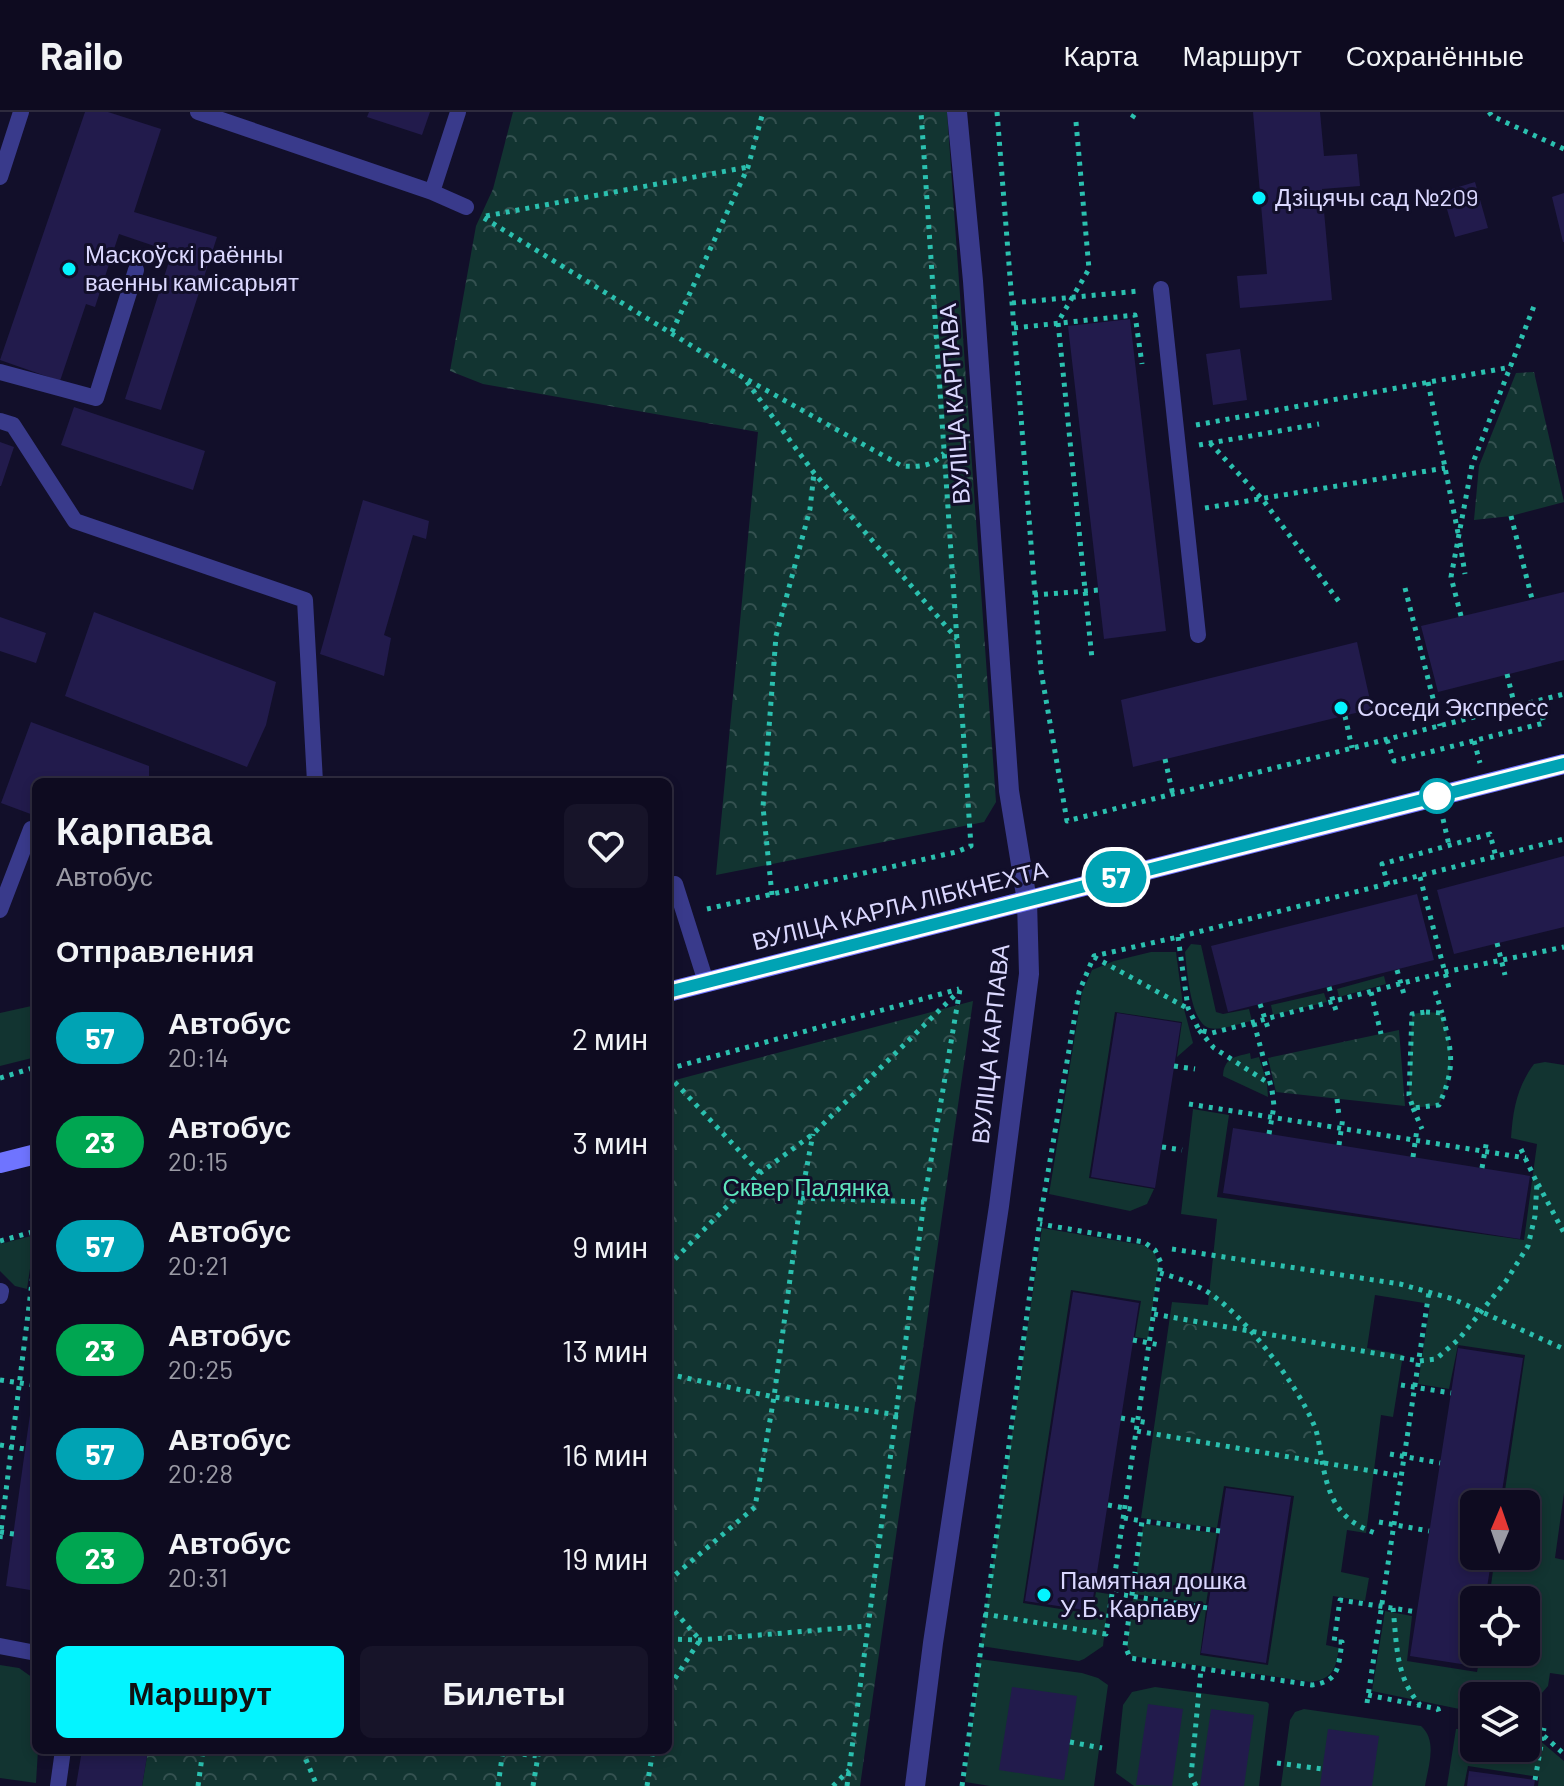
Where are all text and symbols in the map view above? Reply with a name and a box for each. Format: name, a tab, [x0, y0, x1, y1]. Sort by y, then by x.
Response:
text: Railo	[40, 32, 124, 78]
text: Карта	[1063, 38, 1138, 72]
text: Маршрут	[1182, 38, 1302, 72]
text: Сохранённые	[1346, 38, 1524, 72]
place label: Дзіцячы сад №209	[1275, 182, 1479, 211]
marker: Дзіцячы сад №209	[1250, 189, 1268, 207]
place label: Маскоўскі раённы ваенны камісарыят	[85, 239, 299, 296]
marker: Маскоўскі раённы ваенны камісарыят	[60, 260, 78, 278]
street label: ВУЛІЦА КАРПАВА	[932, 303, 975, 505]
place label: Соседи Экспресс	[1357, 692, 1548, 721]
marker: Соседи Экспресс	[1332, 699, 1350, 717]
unlabelled marker	[1420, 779, 1454, 813]
button: heart	[564, 804, 648, 888]
text: Карпава	[56, 807, 212, 853]
line badge: 57	[1080, 851, 1152, 903]
street label: ВУЛІЦА КАРЛА ЛІБКНЕХТА	[749, 854, 1050, 955]
text: Автобус	[56, 860, 153, 891]
text: 57	[1102, 860, 1130, 894]
text: Отправления	[56, 932, 255, 968]
street label: ВУЛІЦА КАРПАВА	[965, 942, 1014, 1145]
text: Автобус	[168, 1004, 291, 1040]
text: 2 мин	[572, 1020, 648, 1056]
text: 57	[86, 1021, 114, 1055]
text: 20:14	[168, 1041, 229, 1072]
text: Автобус	[168, 1108, 291, 1144]
text: 3 мин	[573, 1124, 648, 1160]
text: 23	[85, 1125, 115, 1159]
text: 20:15	[168, 1145, 228, 1176]
park label: Сквер Палянка	[722, 1172, 890, 1201]
text: Автобус	[168, 1212, 291, 1248]
text: 9 мин	[572, 1228, 648, 1264]
text: 57	[86, 1229, 114, 1263]
text: 20:21	[168, 1249, 228, 1280]
text: Автобус	[168, 1316, 291, 1352]
text: 13 мин	[562, 1332, 648, 1368]
text: 23	[85, 1333, 115, 1367]
text: 20:25	[168, 1353, 233, 1384]
text: Автобус	[168, 1420, 291, 1456]
text: 16 мин	[562, 1436, 648, 1472]
text: 57	[86, 1437, 114, 1471]
text: 20:28	[168, 1457, 233, 1488]
north arrow	[1460, 1490, 1540, 1570]
map controls	[1460, 1490, 1540, 1762]
text: Автобус	[168, 1524, 291, 1560]
text: 19 мин	[562, 1540, 648, 1576]
text: 23	[85, 1541, 115, 1575]
text: 20:31	[168, 1561, 228, 1592]
place label: Памятная дошка У.Б. Карпаву	[1060, 1565, 1247, 1622]
marker: Памятная дошка У.Б. Карпаву	[1035, 1586, 1053, 1604]
button: locate	[1460, 1586, 1540, 1666]
button: Маршрут	[56, 1646, 344, 1738]
button: Билеты	[360, 1646, 648, 1738]
button: layers	[1460, 1682, 1540, 1762]

